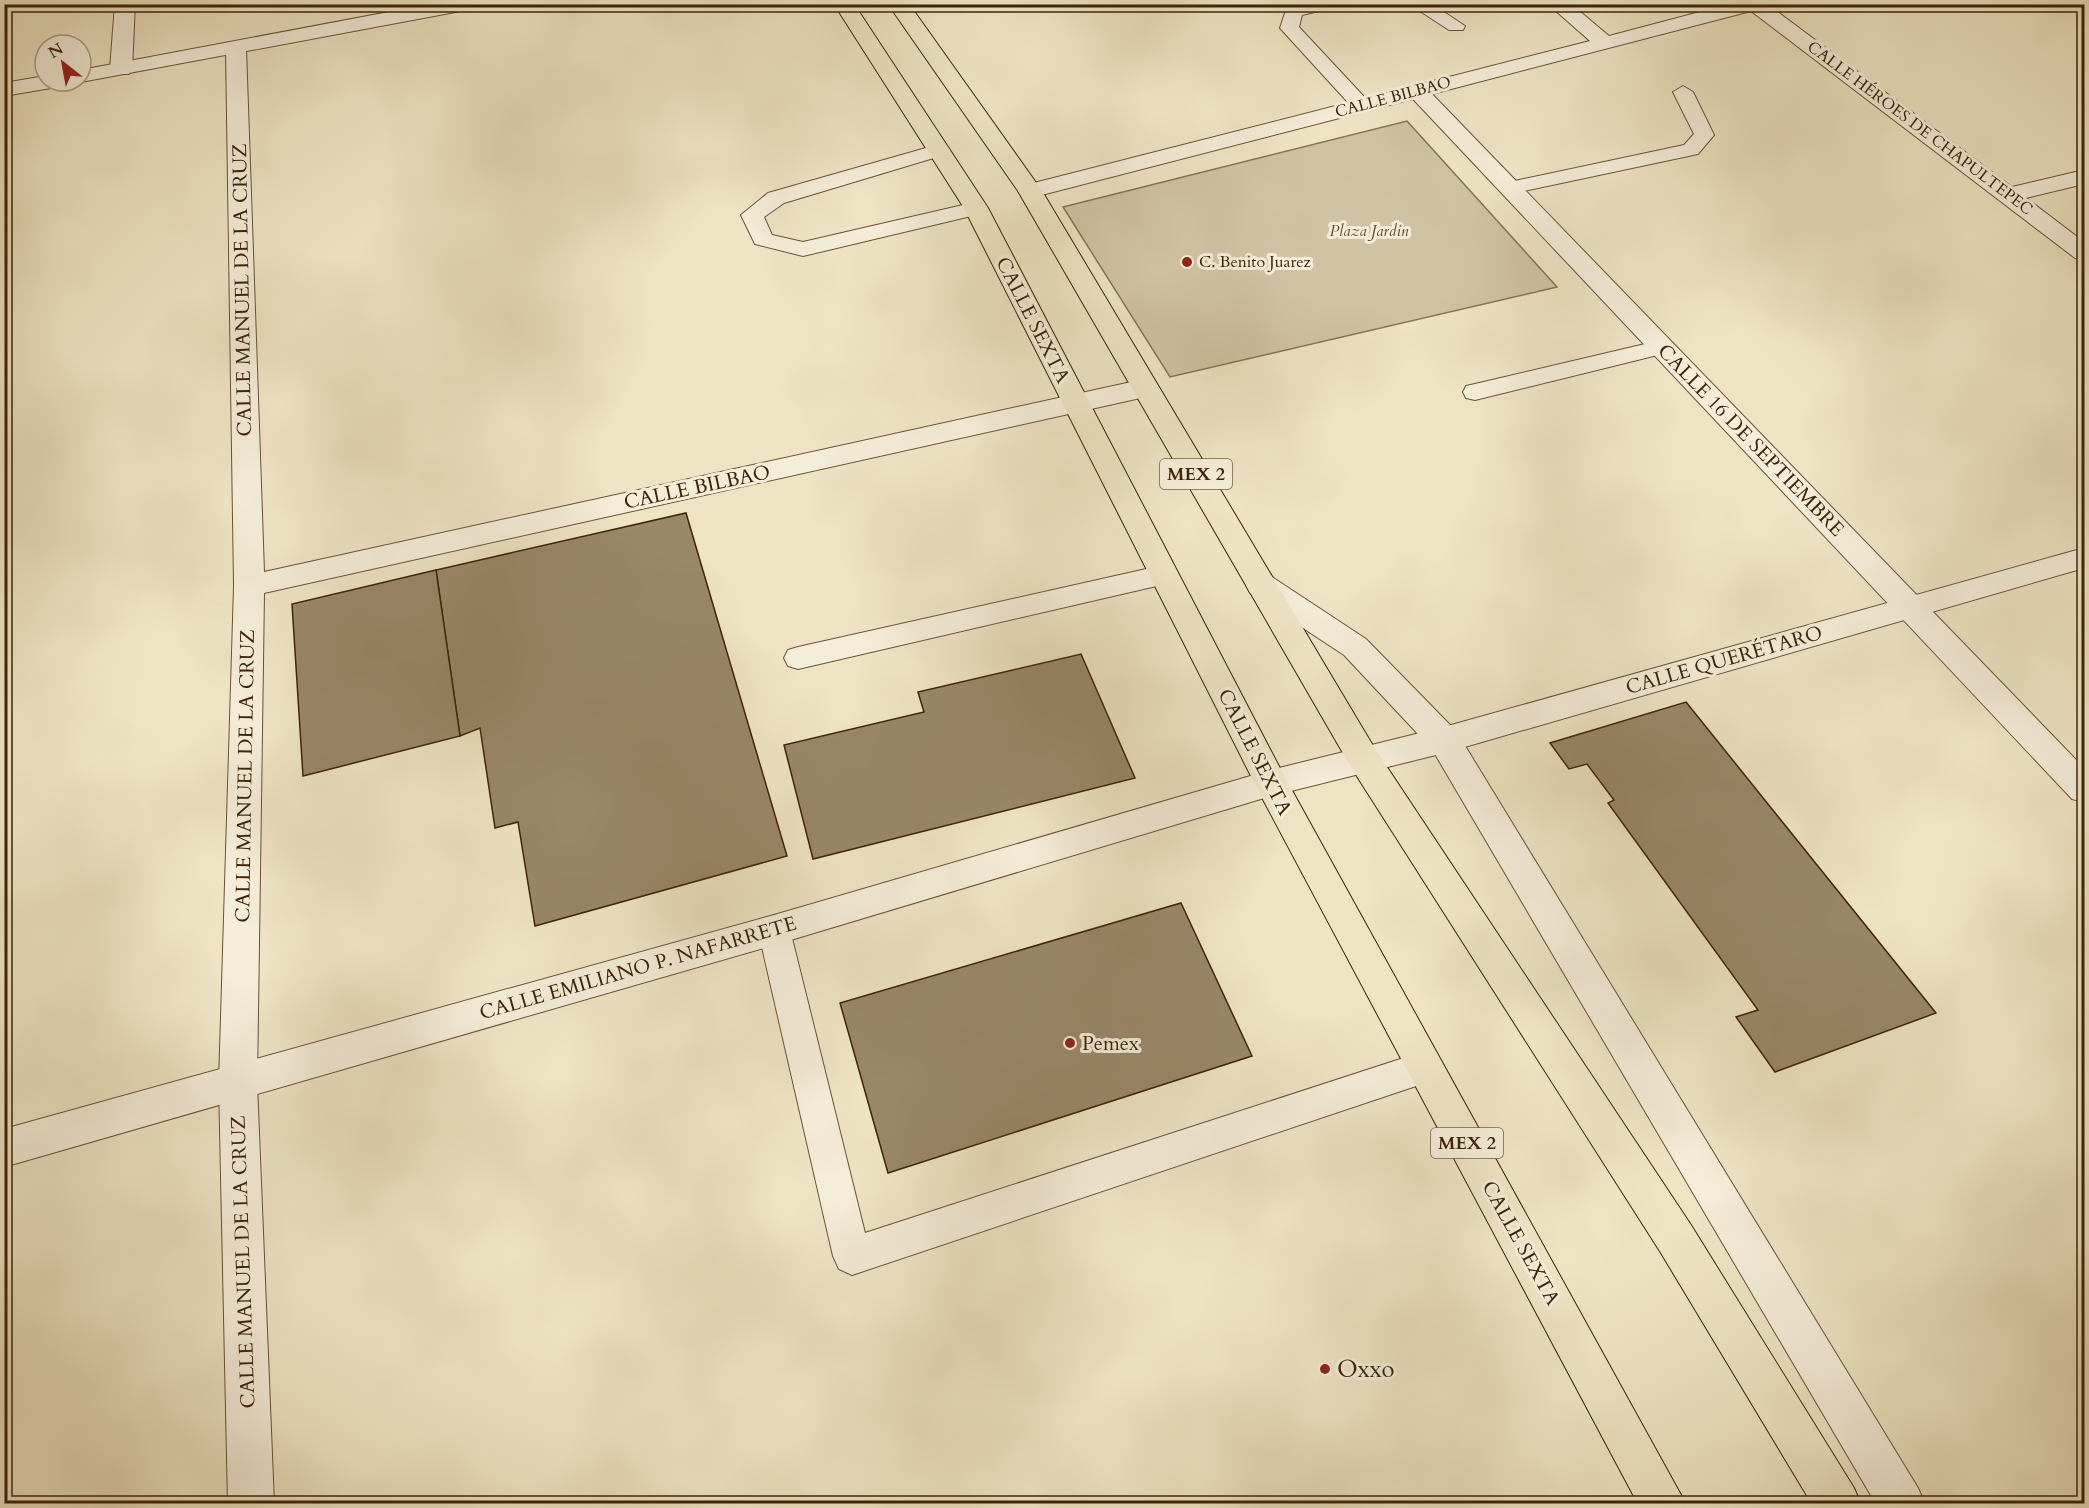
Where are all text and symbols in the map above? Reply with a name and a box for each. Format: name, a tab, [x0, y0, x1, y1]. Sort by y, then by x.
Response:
north arrow	[33, 33, 93, 93]
street label: CALLE HÉROES DE CHAPULTEPEC	[1803, 36, 2037, 220]
text: N	[44, 38, 68, 64]
street label: CALLE BILBAO	[1333, 71, 1453, 123]
street label: CALLE MANUEL DE LA CRUZ	[226, 143, 258, 437]
park label: Plaza Jardin	[1329, 220, 1409, 242]
place label: C. Benito Juarez	[1199, 251, 1311, 273]
street label: CALLE SEXTA	[990, 252, 1077, 388]
marker: C. Benito Juarez	[1180, 255, 1194, 269]
street label: CALLE 16 DE SEPTIEMBRE	[1652, 338, 1850, 542]
street label: CALLE BILBAO	[621, 458, 773, 516]
road number: MEX 2	[1160, 459, 1232, 489]
street label: CALLE QUERÉTARO	[1622, 619, 1826, 701]
street label: CALLE MANUEL DE LA CRUZ	[229, 629, 261, 923]
street label: CALLE SEXTA	[1212, 684, 1299, 820]
street label: CALLE EMILIANO P. NAFARRETE	[476, 910, 800, 1026]
place label: Pemex	[1082, 1030, 1139, 1057]
marker: Pemex	[1063, 1036, 1077, 1050]
street label: CALLE MANUEL DE LA CRUZ	[224, 1115, 262, 1409]
road number: MEX 2	[1431, 1128, 1503, 1158]
street label: CALLE SEXTA	[1476, 1176, 1567, 1311]
place label: Oxxo	[1337, 1353, 1395, 1386]
marker: Oxxo	[1318, 1362, 1332, 1376]

